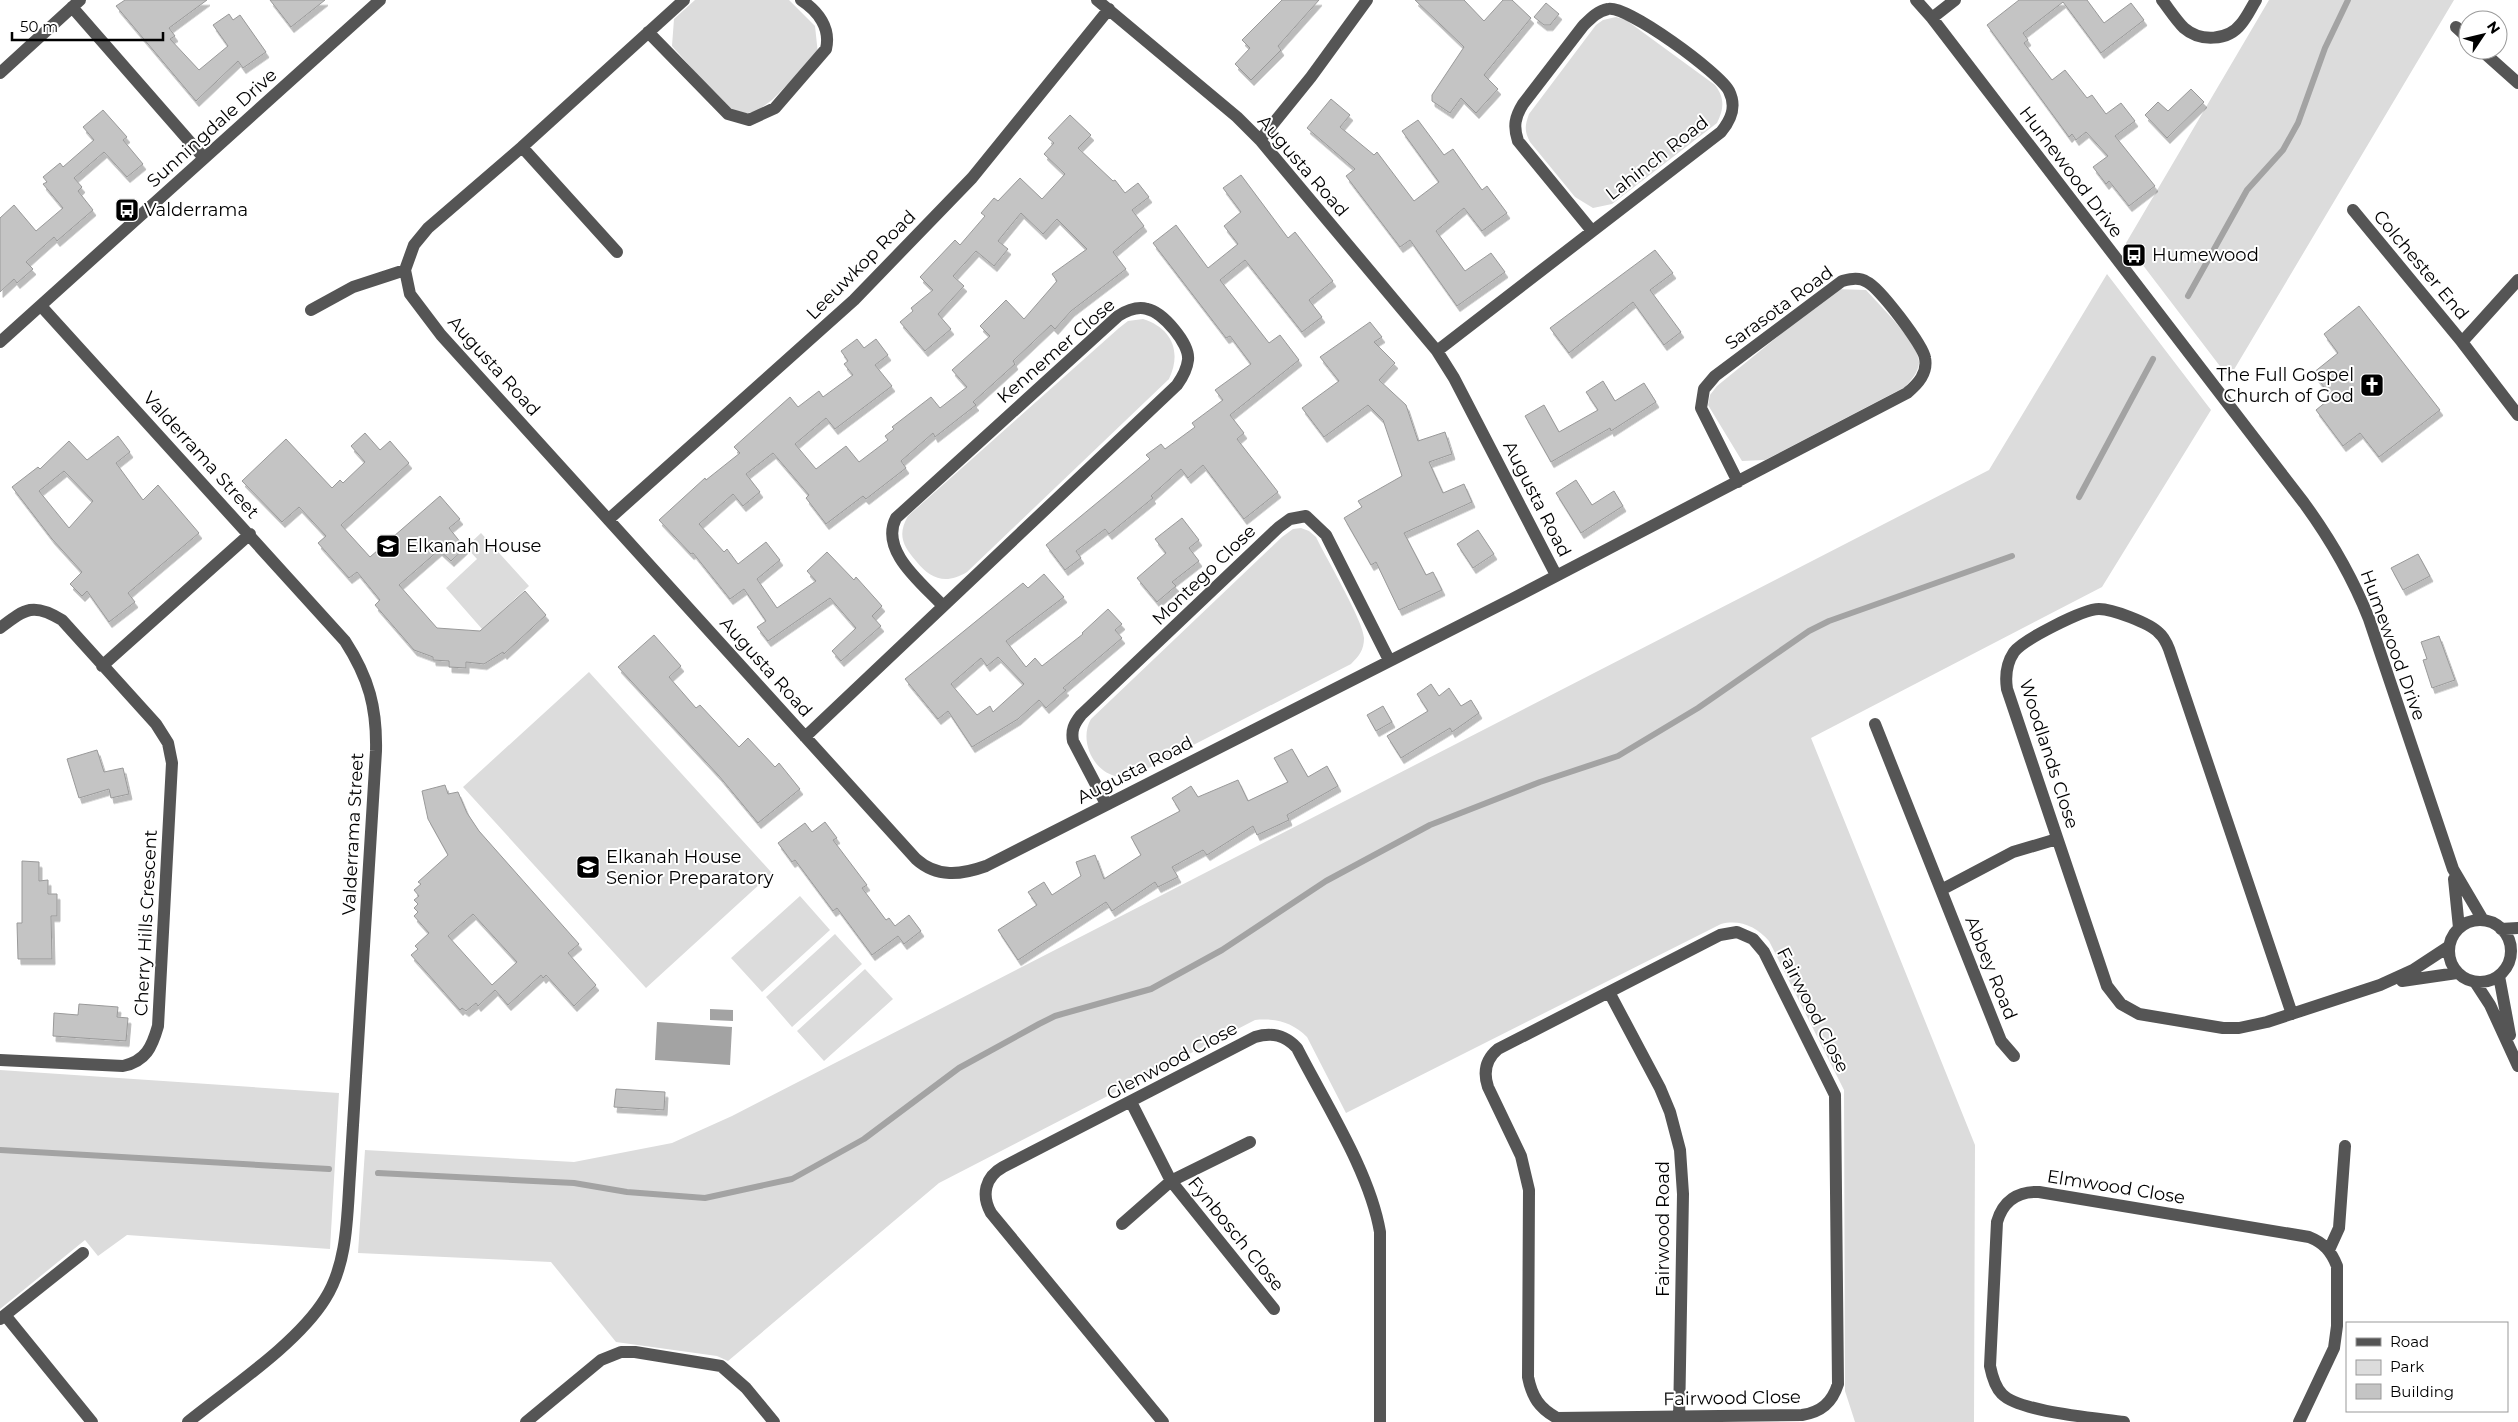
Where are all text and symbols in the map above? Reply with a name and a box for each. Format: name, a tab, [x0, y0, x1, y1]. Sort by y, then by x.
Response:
scale bar	[12, 10, 164, 42]
north arrow	[2458, 10, 2508, 60]
text: 50 m	[20, 17, 58, 36]
text: N	[2483, 18, 2504, 37]
street label: Sunningdale Drive	[142, 64, 282, 192]
street label: Humewood Drive	[2014, 102, 2128, 242]
street label: Augusta Road	[1253, 111, 1353, 221]
street label: Lahinch Road	[1601, 111, 1713, 205]
bus stop icon: Valderrama	[114, 197, 140, 223]
place label: Valderrama	[144, 199, 248, 221]
street label: Leeuwkop Road	[802, 206, 920, 324]
street label: Colchester End	[2369, 206, 2473, 324]
bus stop icon: Humewood	[2121, 242, 2147, 268]
place label: Humewood	[2152, 244, 2259, 266]
street label: Sarasota Road	[1721, 261, 1837, 355]
street label: Kennemer Close	[993, 294, 1119, 408]
street label: Augusta Road	[443, 311, 545, 421]
place label: The Full Gospel Church of God	[2216, 364, 2354, 407]
church icon: The Full Gospel Church of God	[2359, 372, 2385, 398]
street label: Valderrama Street	[138, 387, 264, 523]
street label: Augusta Road	[1498, 437, 1576, 561]
street label: Montego Close	[1148, 520, 1260, 630]
school or university icon: Elkanah House	[375, 533, 401, 559]
place label: Elkanah House	[406, 535, 542, 557]
street label: Humewood Drive	[2356, 567, 2431, 723]
street label: Augusta Road	[715, 612, 817, 722]
street label: Woodlands Close	[2014, 677, 2084, 832]
street label: Augusta Road	[1073, 731, 1197, 809]
street label: Valderrama Street	[338, 752, 368, 916]
street label: Cherry Hills Crescent	[130, 829, 162, 1017]
place label: Elkanah House Senior Preparatory	[606, 846, 774, 889]
school or university icon: Elkanah House Senior Preparatory	[575, 854, 601, 880]
street label: Abbey Road	[1960, 913, 2022, 1023]
street label: Fairwood Close	[1772, 944, 1854, 1076]
street label: Glenwood Close	[1103, 1017, 1241, 1105]
street label: Fairwood Road	[1652, 1161, 1674, 1297]
street label: Elmwood Close	[2045, 1165, 2187, 1209]
street label: Fynbosch Close	[1183, 1172, 1289, 1296]
legend	[2346, 1322, 2508, 1412]
text: Road	[2390, 1332, 2429, 1351]
text: Park	[2390, 1357, 2424, 1376]
text: Building	[2390, 1382, 2454, 1401]
street label: Fairwood Close	[1663, 1386, 1801, 1410]

